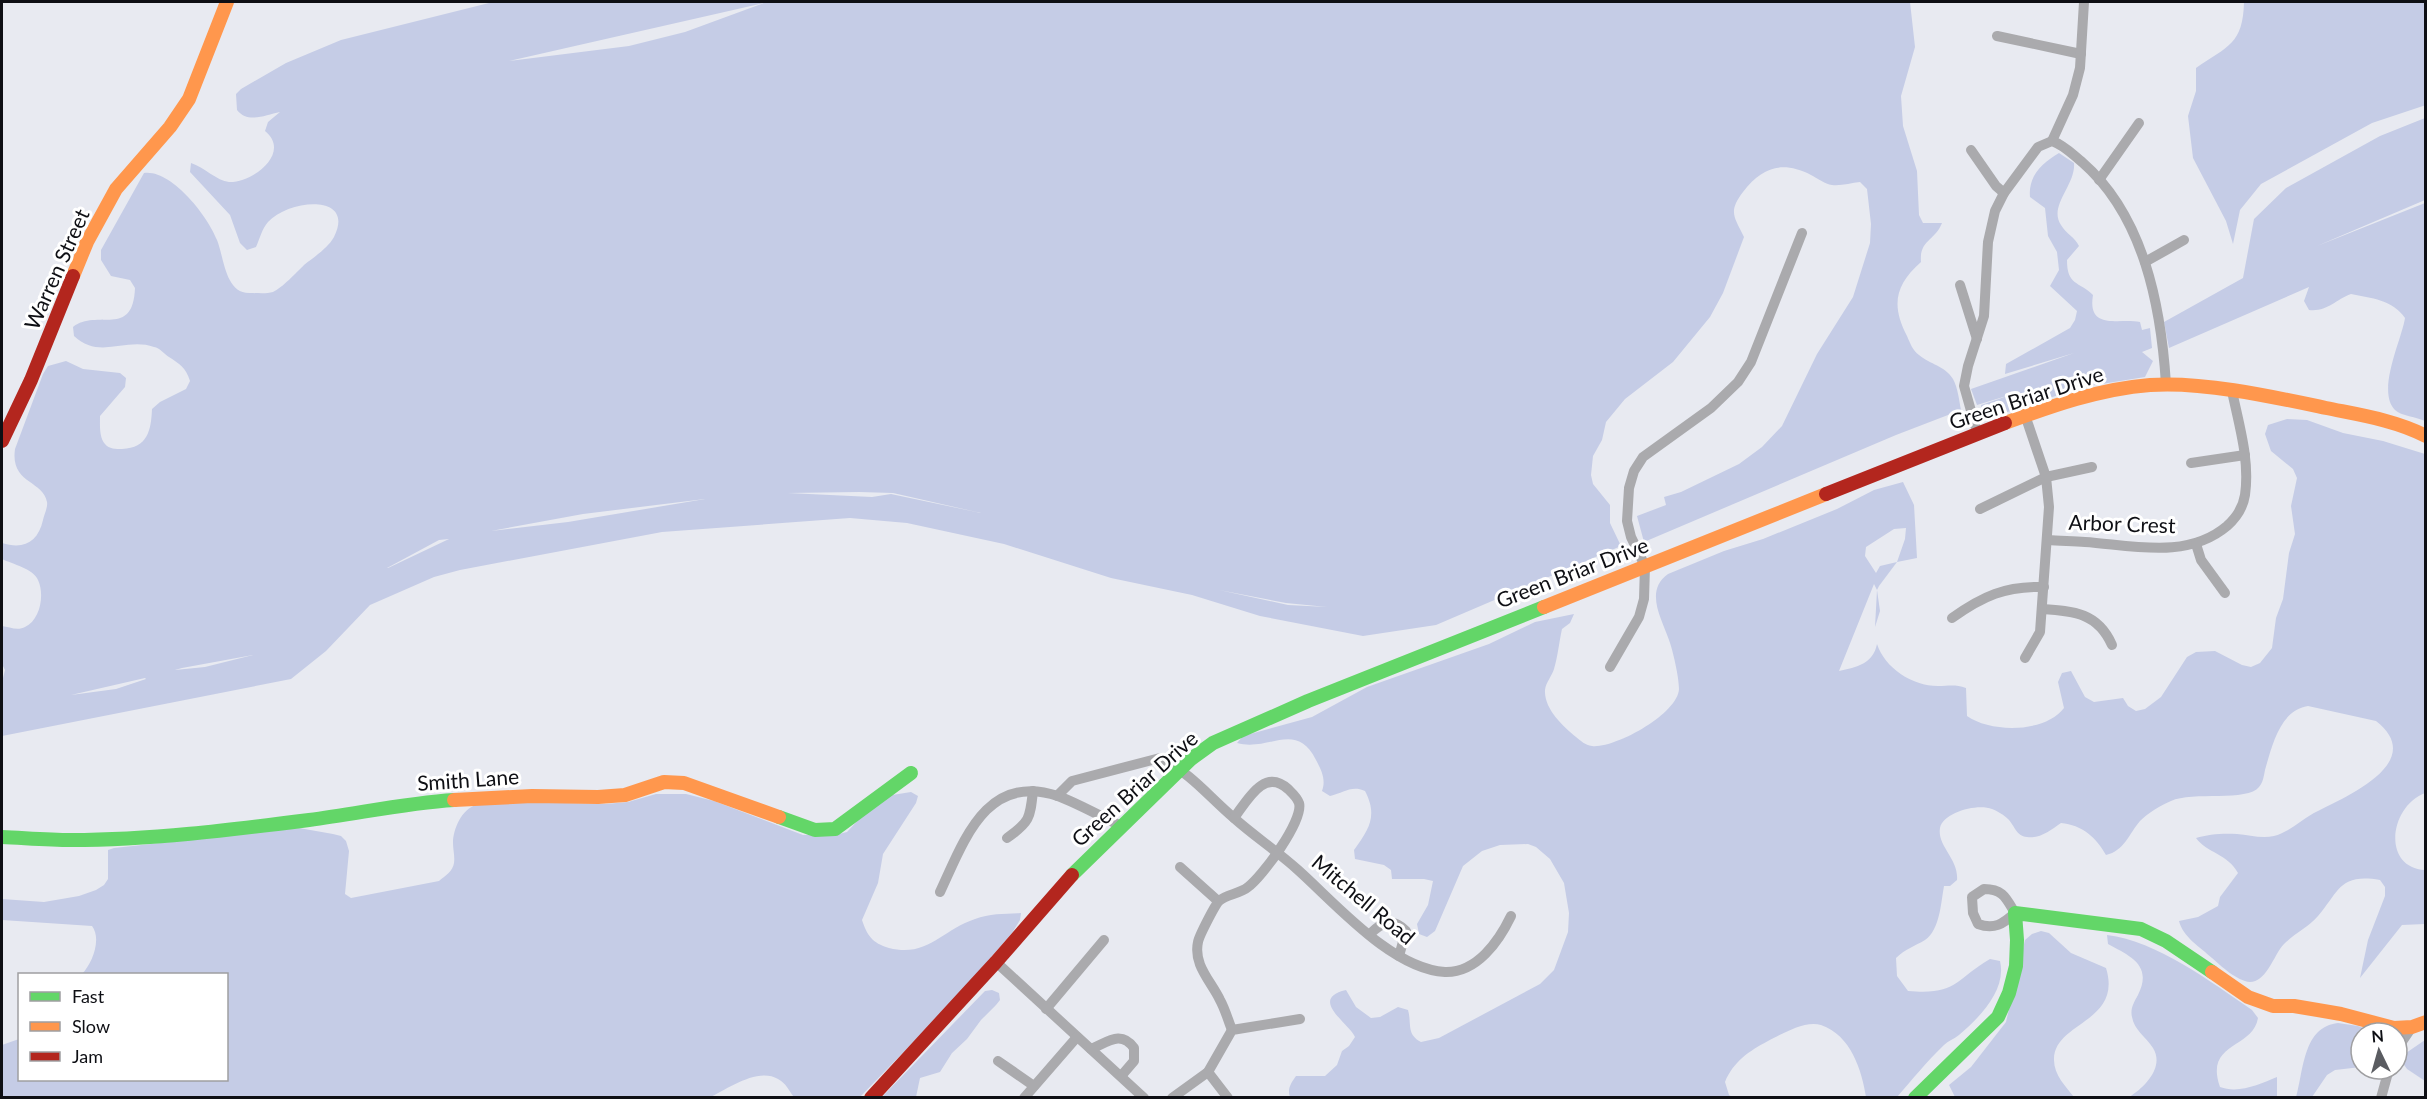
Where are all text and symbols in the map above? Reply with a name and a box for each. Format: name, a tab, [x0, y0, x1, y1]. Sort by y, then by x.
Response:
street label: Warren Street	[18, 204, 94, 333]
street label: Green Briar Drive	[1946, 360, 2106, 434]
street label: Arbor Crest	[2068, 509, 2176, 537]
street label: Green Briar Drive	[1492, 532, 1652, 612]
street label: Green Briar Drive	[1066, 725, 1202, 851]
street label: Smith Lane	[416, 763, 520, 795]
street label: Mitchell Road	[1307, 849, 1421, 949]
legend	[18, 973, 228, 1081]
text: Fast	[72, 985, 105, 1007]
text: Slow	[72, 1015, 110, 1037]
north arrow	[2349, 1021, 2409, 1081]
text: N	[2371, 1026, 2385, 1046]
text: Jam	[72, 1045, 103, 1067]

